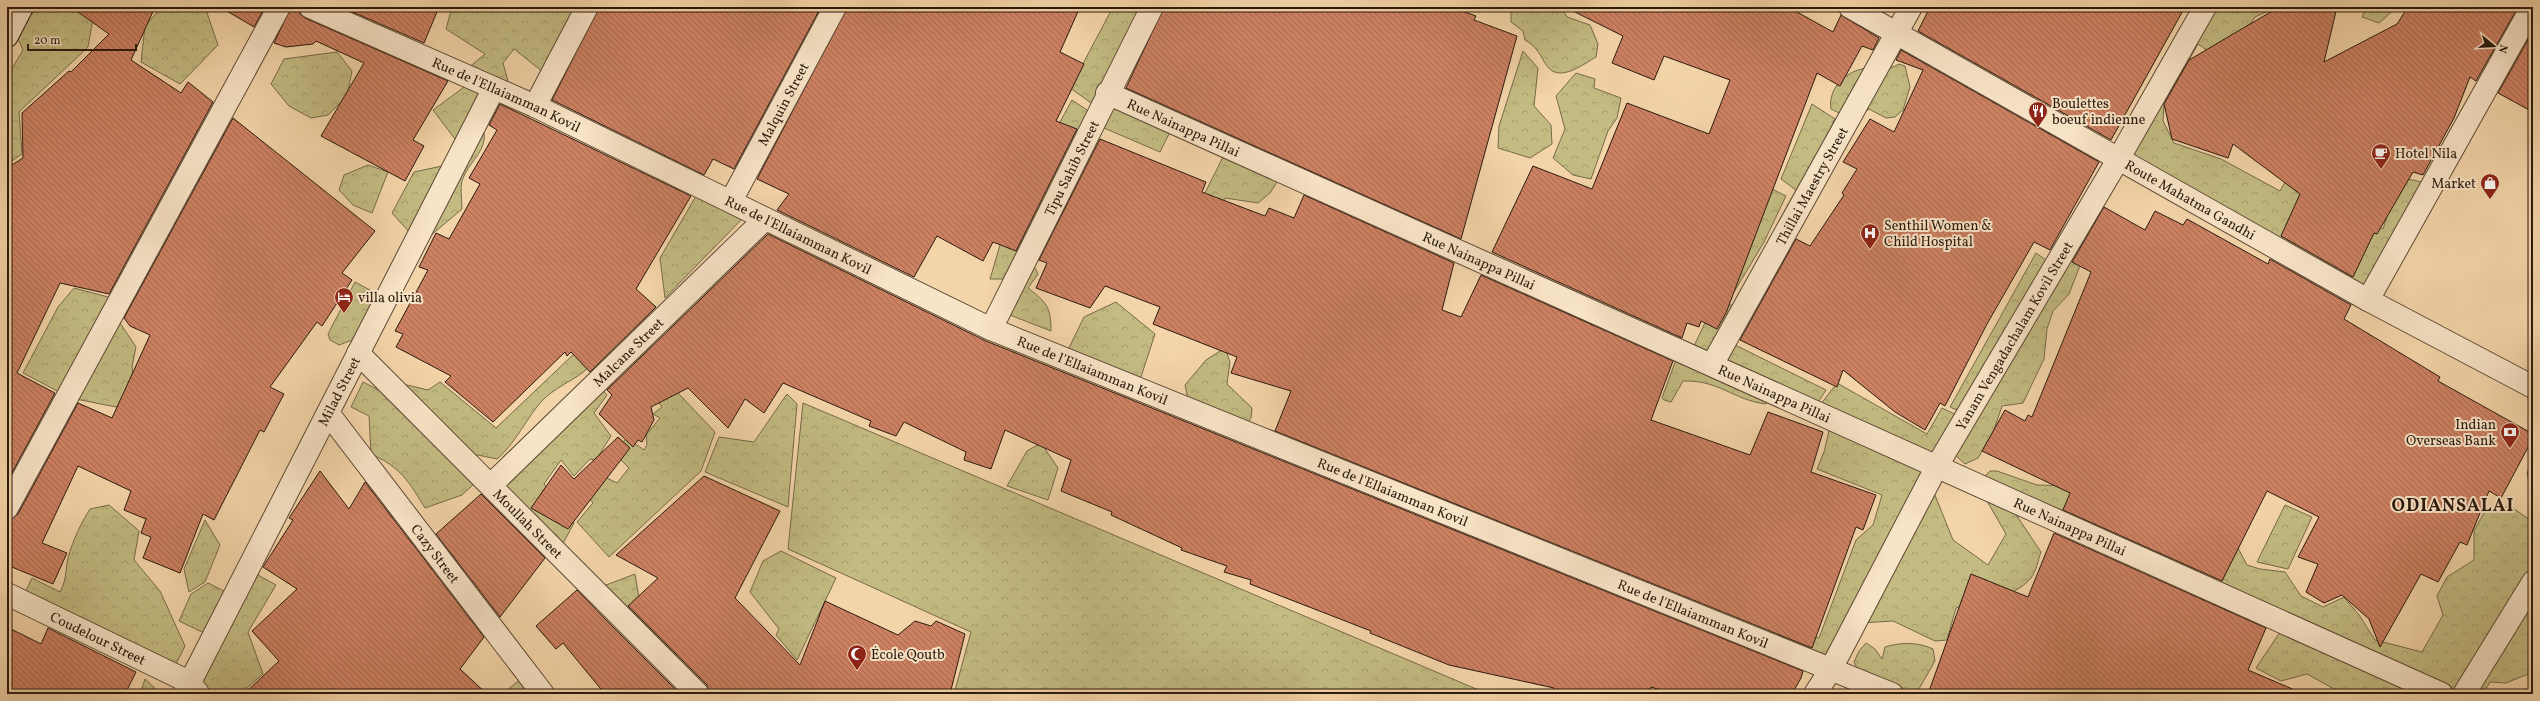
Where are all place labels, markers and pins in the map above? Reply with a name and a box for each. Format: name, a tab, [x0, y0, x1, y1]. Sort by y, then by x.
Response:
place label: Boulettes boeuf indienne	[2052, 95, 2146, 130]
restaurant icon: Boulettes boeuf indienne	[2027, 100, 2049, 128]
cafe icon: Hotel Nila	[2370, 142, 2392, 170]
place label: Hotel Nila	[2395, 145, 2457, 164]
shop icon: Market	[2479, 172, 2501, 200]
place label: Market	[2431, 175, 2476, 194]
place label: Senthil Women & Child Hospital	[1884, 217, 1992, 252]
hospital icon: Senthil Women & Child Hospital	[1859, 222, 1881, 250]
hotel icon: villa olivia	[333, 286, 355, 314]
place label: villa olivia	[358, 289, 422, 308]
place label: Indian Overseas Bank	[2406, 416, 2496, 451]
bank icon: Indian Overseas Bank	[2499, 421, 2521, 449]
mosque icon: École Qoutb	[846, 643, 868, 671]
place label: École Qoutb	[871, 646, 945, 665]

